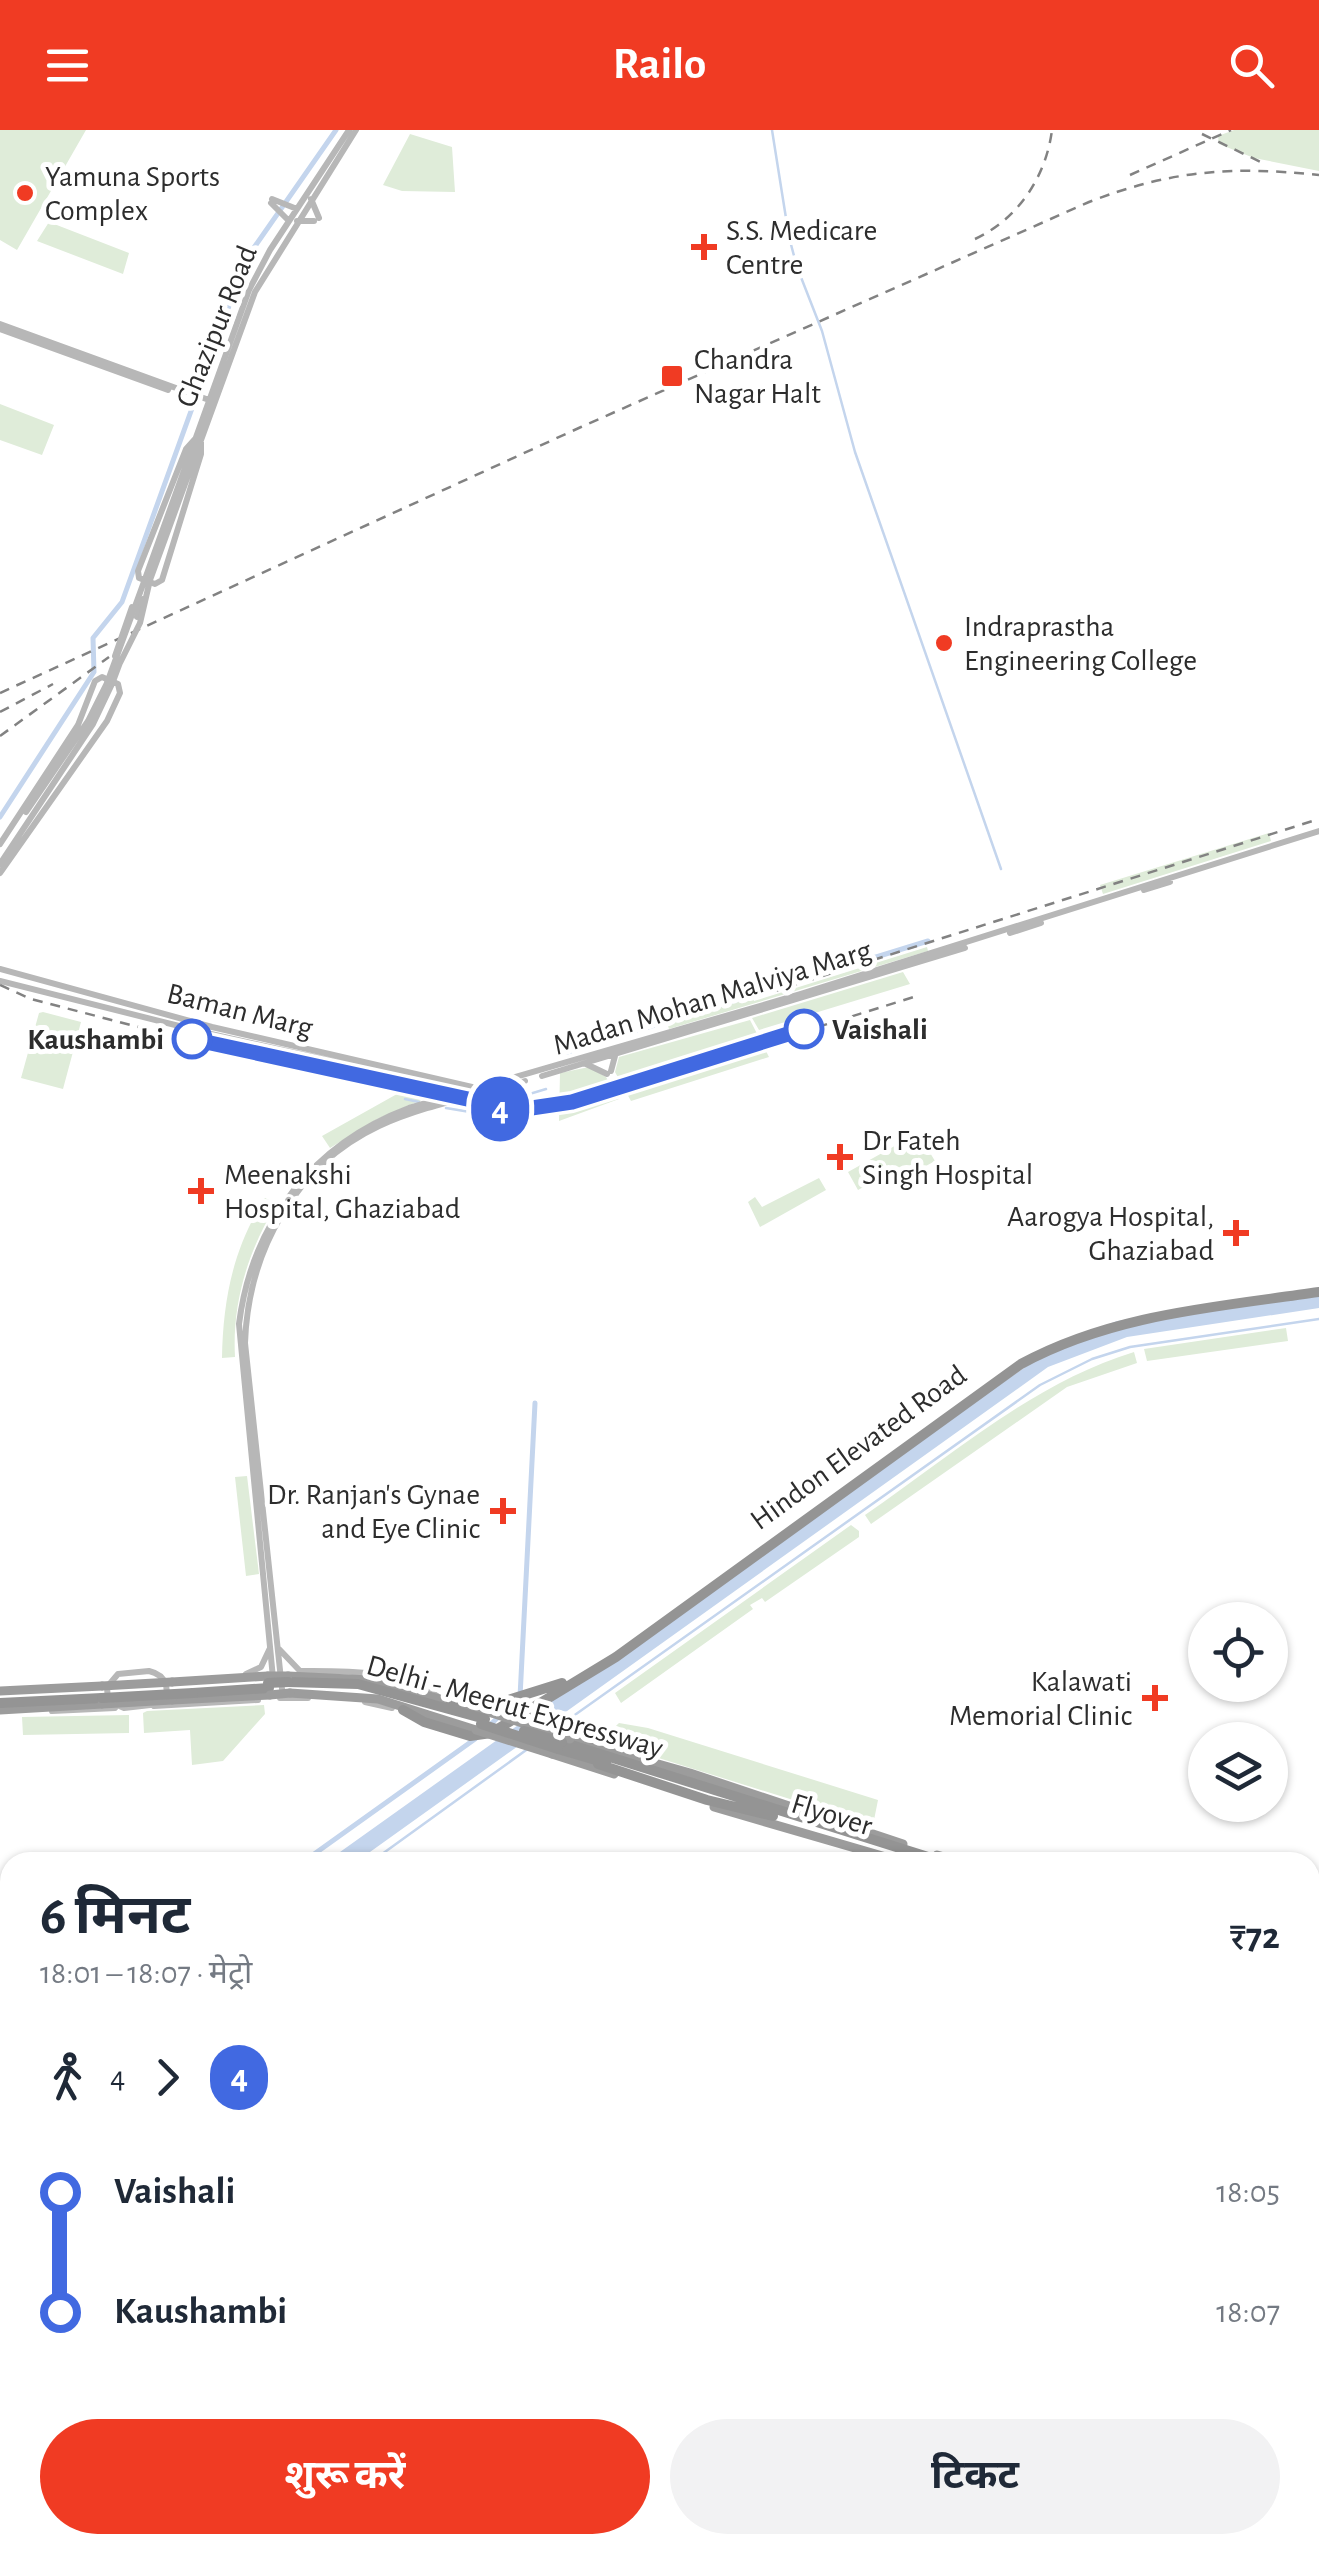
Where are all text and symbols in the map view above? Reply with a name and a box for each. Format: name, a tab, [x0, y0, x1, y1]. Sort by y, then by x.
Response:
icon: menu	[40, 38, 95, 93]
icon: search	[1224, 38, 1279, 93]
text: Railo	[613, 42, 706, 87]
place label: Yamuna Sports Complex	[45, 162, 220, 226]
marker: Yamuna Sports Complex	[14, 182, 36, 204]
place label: S.S. Medicare Centre	[726, 216, 877, 280]
marker: S.S. Medicare Centre	[691, 234, 717, 260]
street label: Ghazipur Road	[171, 241, 263, 411]
place label: Chandra Nagar Halt	[694, 345, 821, 409]
marker: Chandra Nagar Halt	[659, 363, 685, 389]
place label: Indraprastha Engineering College	[964, 612, 1197, 676]
marker: Indraprastha Engineering College	[933, 632, 955, 654]
street label: Madan Mohan Malviya Marg	[550, 935, 875, 1061]
street label: Baman Marg	[164, 978, 316, 1044]
marker: Vaishali	[785, 1010, 823, 1048]
place label: Vaishali	[832, 1015, 928, 1045]
marker: Kaushambi	[173, 1020, 211, 1058]
place label: Kaushambi	[27, 1025, 164, 1055]
line badge: 4	[468, 1076, 532, 1142]
text: 4	[491, 1092, 509, 1127]
place label: Dr Fateh Singh Hospital	[862, 1126, 1033, 1190]
marker: Dr Fateh Singh Hospital	[827, 1144, 853, 1170]
place label: Meenakshi Hospital, Ghaziabad	[224, 1160, 460, 1224]
marker: Meenakshi Hospital, Ghaziabad	[188, 1178, 214, 1204]
place label: Aarogya Hospital, Ghaziabad	[1007, 1202, 1214, 1266]
marker: Aarogya Hospital, Ghaziabad	[1223, 1220, 1249, 1246]
street label: Hindon Elevated Road	[745, 1360, 972, 1536]
place label: Dr. Ranjan's Gynae and Eye Clinic	[267, 1480, 480, 1544]
marker: Dr. Ranjan's Gynae and Eye Clinic	[490, 1498, 516, 1524]
map controls	[1188, 1602, 1288, 1822]
button: locate	[1188, 1602, 1288, 1702]
street label: Delhi - Meerut Expressway	[363, 1650, 667, 1764]
place label: Kalawati Memorial Clinic	[949, 1667, 1132, 1731]
marker: Kalawati Memorial Clinic	[1142, 1685, 1168, 1711]
button: layers	[1188, 1722, 1288, 1822]
street label: Flyover	[788, 1788, 876, 1842]
text: 6 मिनट	[40, 1889, 190, 1944]
text: ₹72	[1230, 1918, 1280, 1956]
text: 18:01 – 18:07 · मेट्रो	[40, 1957, 252, 1989]
icon: walk	[40, 2050, 95, 2105]
icon: forward	[140, 2050, 195, 2105]
text: 4	[230, 2060, 248, 2095]
text: 4	[110, 2061, 125, 2093]
text: Vaishali	[114, 2173, 235, 2211]
text: 18:05	[1216, 2176, 1280, 2208]
text: Kaushambi	[114, 2293, 287, 2331]
text: 18:07	[1216, 2296, 1280, 2328]
button: शुरू करें	[40, 2419, 650, 2534]
button: टिकट	[670, 2419, 1280, 2534]

